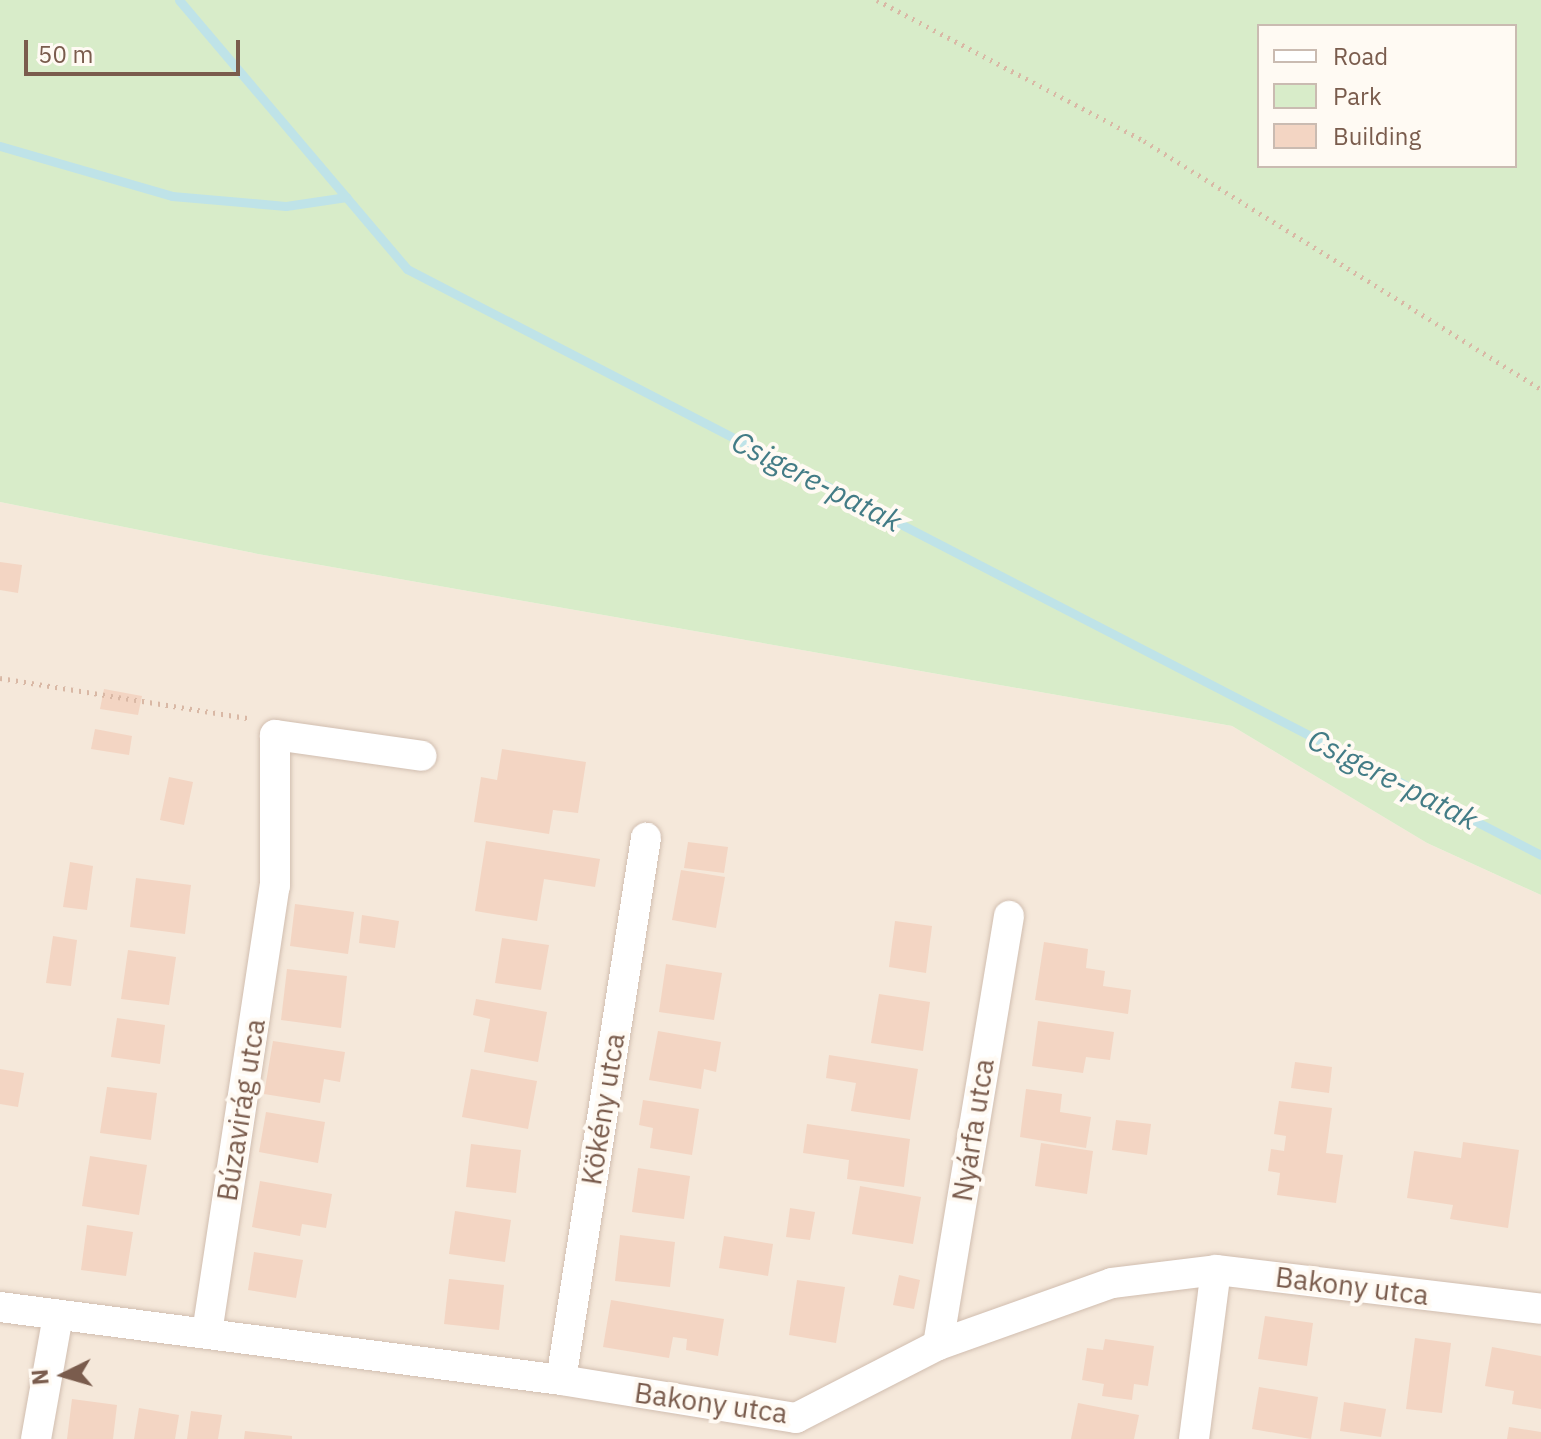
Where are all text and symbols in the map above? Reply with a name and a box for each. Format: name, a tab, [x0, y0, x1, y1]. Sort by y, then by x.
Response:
scale bar	[28, 24, 244, 74]
legend	[1257, 24, 1517, 168]
text: 50 m	[38, 38, 93, 70]
text: Road	[1333, 40, 1388, 72]
text: Park	[1333, 80, 1382, 112]
text: Building	[1333, 120, 1421, 152]
water label: Csigere-patak	[726, 423, 908, 539]
water label: Csigere-patak	[1302, 721, 1484, 837]
street label: Búzavirág utca	[210, 1017, 272, 1203]
street label: Kökény utca	[574, 1031, 632, 1187]
street label: Nyárfa utca	[945, 1056, 1001, 1204]
street label: Bakony utca	[1273, 1260, 1431, 1312]
north arrow	[24, 1335, 104, 1415]
text: N	[24, 1368, 55, 1386]
street label: Bakony utca	[632, 1376, 790, 1430]

